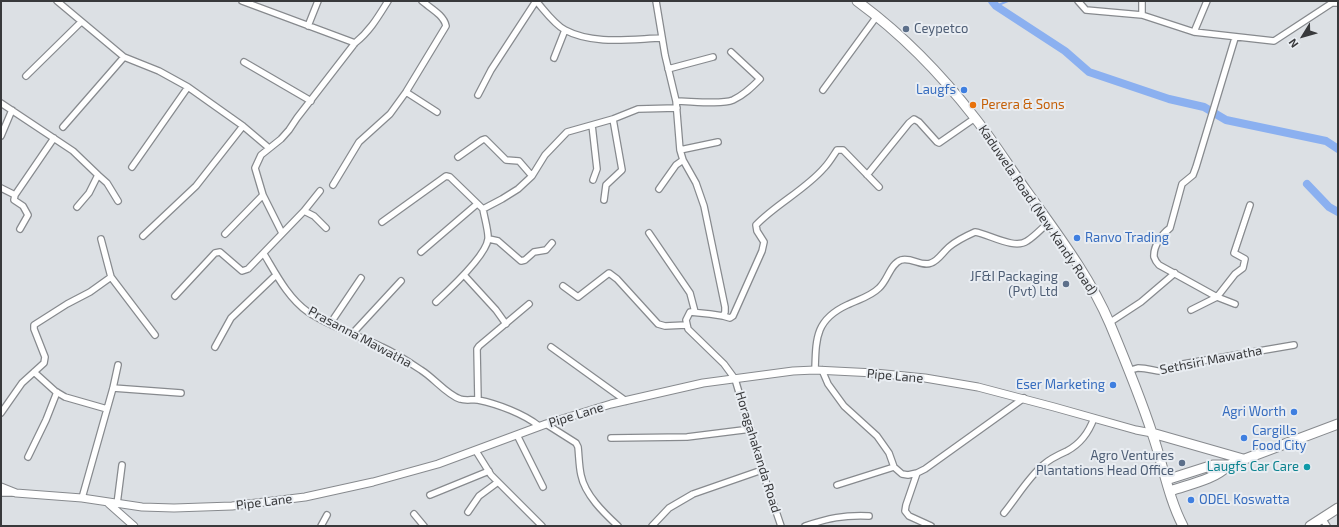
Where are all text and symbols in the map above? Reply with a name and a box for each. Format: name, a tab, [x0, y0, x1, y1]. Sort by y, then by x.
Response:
north arrow	[1283, 16, 1323, 56]
place label: Ceypetco	[914, 21, 968, 37]
marker: Ceypetco	[901, 24, 911, 34]
text: N	[1285, 36, 1301, 51]
place label: Laugfs	[916, 82, 956, 98]
marker: Laugfs	[959, 85, 969, 95]
place label: Perera & Sons	[981, 97, 1065, 113]
marker: Perera & Sons	[968, 100, 978, 110]
street label: Kaduwela Road (New Kandy Road)	[975, 122, 1101, 298]
place label: Ranvo Trading	[1085, 230, 1169, 246]
marker: Ranvo Trading	[1072, 233, 1082, 243]
place label: JF&I Packaging (Pvt) Ltd	[970, 269, 1058, 300]
marker: JF&I Packaging (Pvt) Ltd	[1061, 279, 1071, 289]
street label: Prasanna Mawatha	[306, 303, 414, 371]
street label: Sethsiri Mawatha	[1158, 342, 1264, 378]
street label: Pipe Lane	[866, 366, 924, 386]
place label: Eser Marketing	[1016, 377, 1105, 393]
marker: Eser Marketing	[1108, 380, 1118, 390]
street label: Horagahakanda Road	[732, 389, 784, 515]
street label: Pipe Lane	[547, 399, 605, 431]
place label: Agri Worth	[1222, 404, 1286, 420]
marker: Agri Worth	[1289, 407, 1299, 417]
place label: Cargills Food City	[1252, 423, 1306, 454]
marker: Cargills Food City	[1239, 433, 1249, 443]
place label: Agro Ventures Plantations Head Office	[1036, 448, 1174, 479]
marker: Agro Ventures Plantations Head Office	[1177, 458, 1187, 468]
place label: Laugfs Car Care	[1207, 459, 1299, 475]
marker: Laugfs Car Care	[1302, 462, 1312, 472]
street label: Pipe Lane	[235, 491, 293, 513]
place label: ODEL Koswatta	[1199, 492, 1290, 508]
marker: ODEL Koswatta	[1186, 495, 1196, 505]

